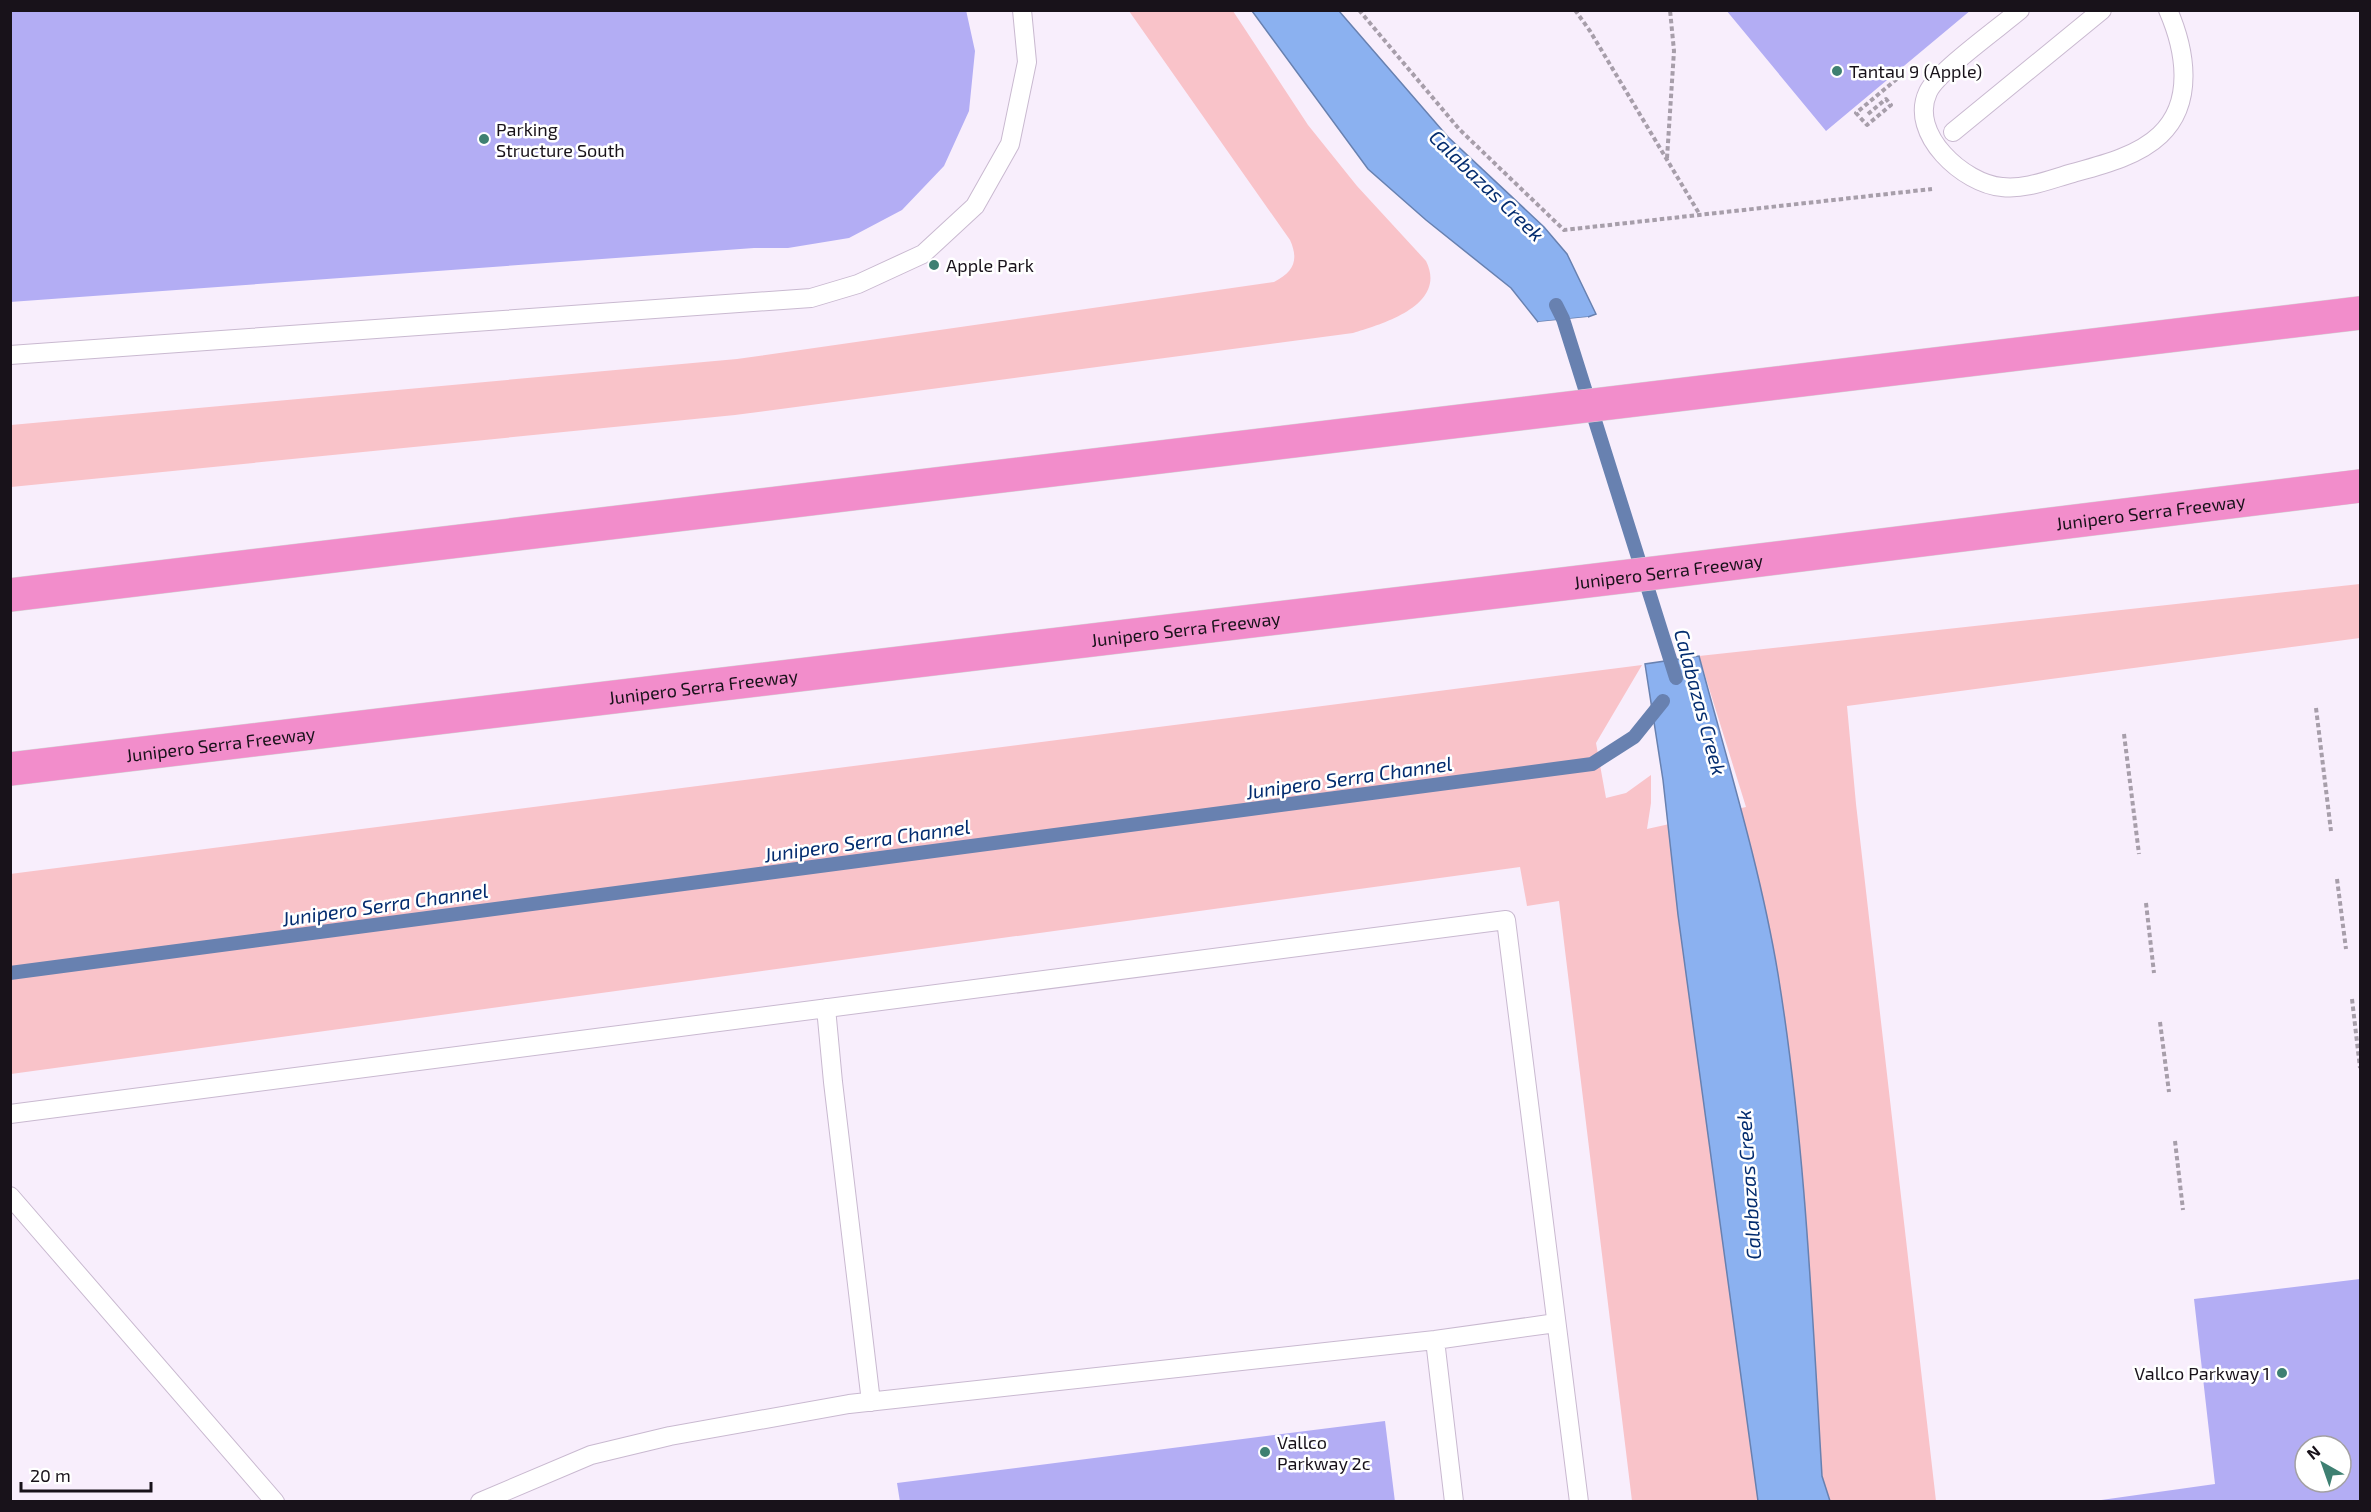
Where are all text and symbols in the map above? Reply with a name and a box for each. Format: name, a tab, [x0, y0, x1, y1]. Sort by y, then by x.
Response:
place label: Tantau 9 (Apple)	[1849, 60, 1982, 82]
marker: Tantau 9 (Apple)	[1830, 64, 1844, 78]
place label: Parking Structure South	[496, 118, 625, 161]
water label: Calabazas Creek	[1425, 124, 1549, 246]
marker: Parking Structure South	[477, 132, 491, 146]
place label: Apple Park	[946, 254, 1034, 276]
marker: Apple Park	[927, 258, 941, 272]
street label: Junipero Serra Freeway	[2055, 489, 2247, 534]
street label: Junipero Serra Freeway	[1572, 549, 1765, 594]
street label: Junipero Serra Freeway	[1090, 607, 1282, 651]
water label: Calabazas Creek	[1670, 626, 1732, 778]
street label: Junipero Serra Freeway	[607, 664, 800, 709]
street label: Junipero Serra Freeway	[125, 722, 317, 766]
water label: Junipero Serra Channel	[1243, 751, 1454, 803]
water label: Junipero Serra Channel	[761, 814, 972, 866]
water label: Junipero Serra Channel	[279, 878, 490, 930]
water label: Calabazas Creek	[1731, 1109, 1765, 1261]
place label: Vallco Parkway 1	[2134, 1362, 2270, 1384]
marker: Vallco Parkway 1	[2275, 1366, 2289, 1380]
place label: Vallco Parkway 2c	[1277, 1431, 1371, 1474]
north arrow	[2293, 1434, 2353, 1494]
text: N	[2303, 1441, 2324, 1463]
marker: Vallco Parkway 2c	[1258, 1445, 1272, 1459]
scale bar	[21, 1455, 152, 1493]
text: 20 m	[30, 1464, 71, 1486]

